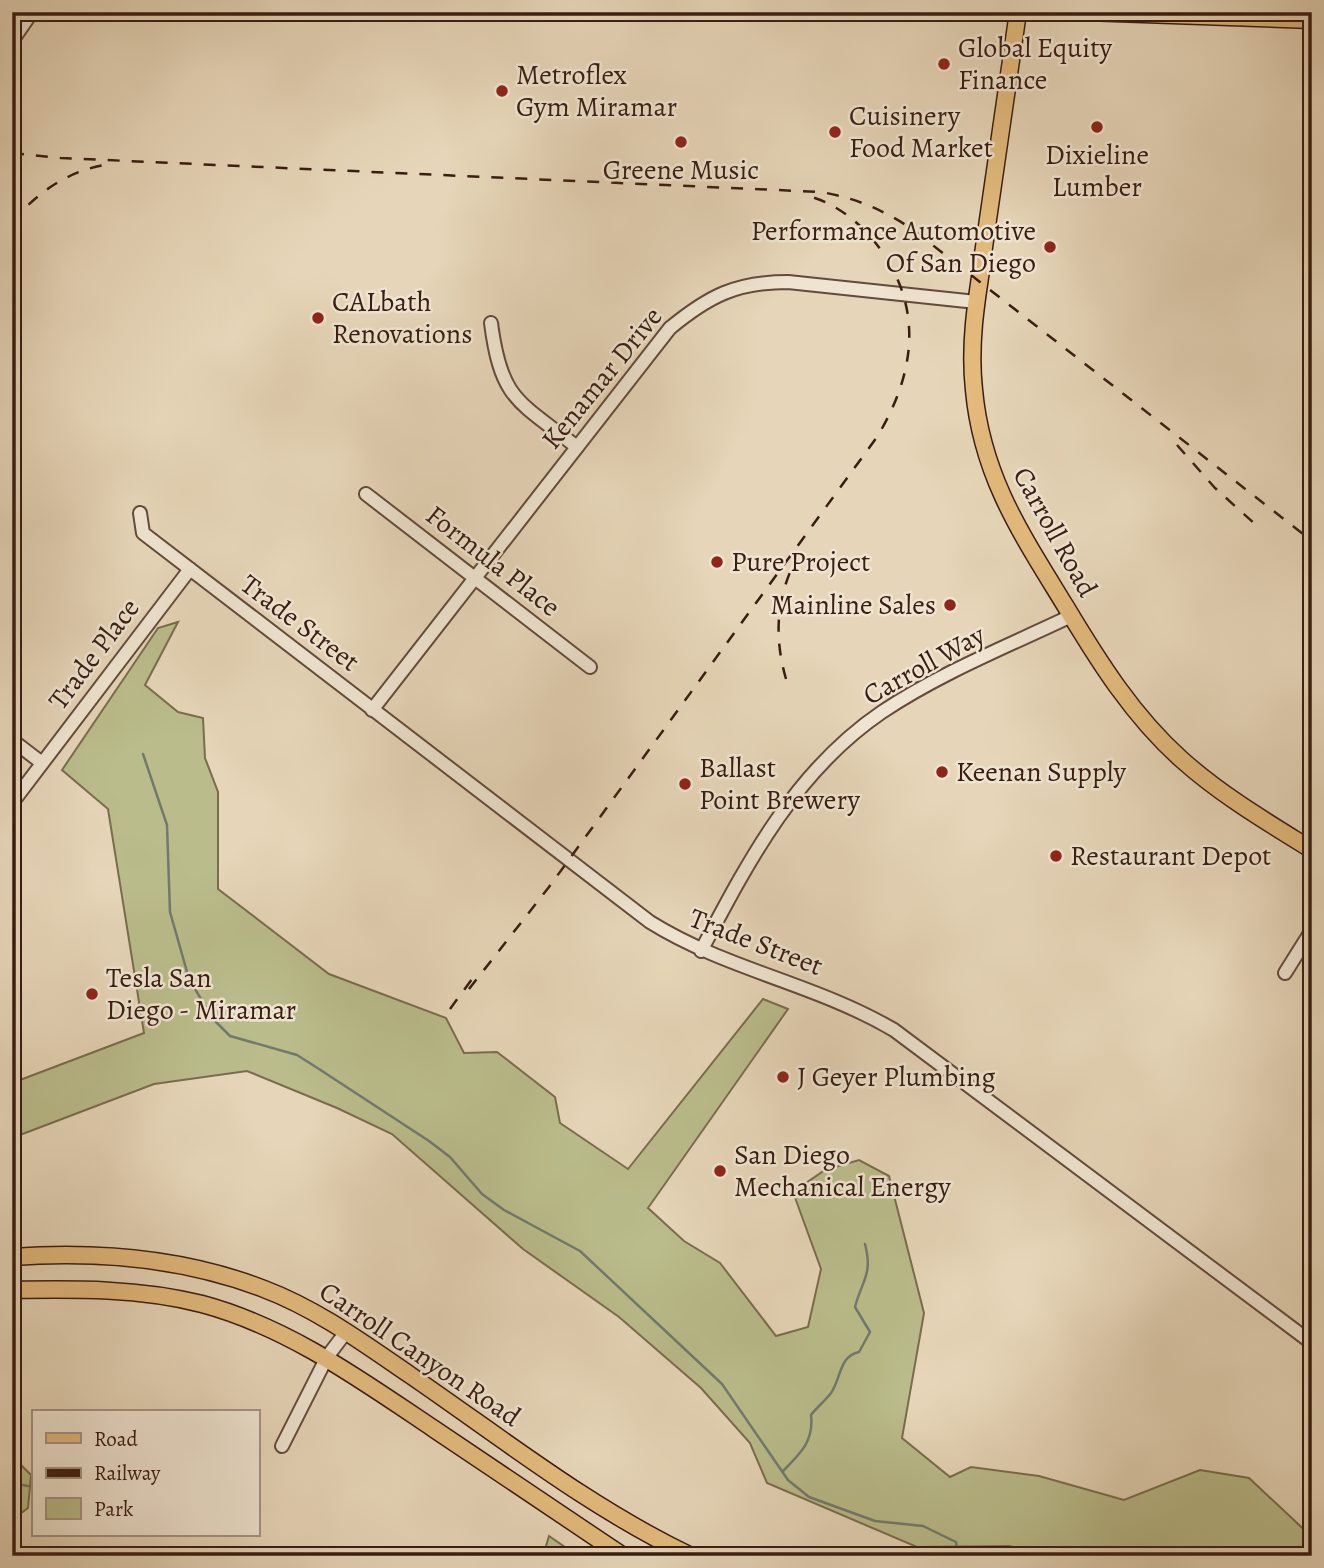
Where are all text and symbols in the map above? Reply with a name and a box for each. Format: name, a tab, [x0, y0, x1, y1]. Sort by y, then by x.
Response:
place label: Global Equity Finance	[958, 29, 1112, 99]
place label: Metroflex Gym Miramar	[516, 56, 678, 126]
marker: Global Equity Finance	[936, 56, 952, 72]
marker: Metroflex Gym Miramar	[494, 83, 510, 99]
place label: Cuisinery Food Market	[849, 97, 993, 167]
marker: Dixieline Lumber	[1089, 119, 1105, 135]
marker: Cuisinery Food Market	[827, 124, 843, 140]
marker: Greene Music	[673, 134, 689, 150]
place label: Dixieline Lumber	[1045, 136, 1149, 206]
place label: Greene Music	[603, 151, 759, 189]
place label: Performance Automotive Of San Diego	[751, 212, 1036, 282]
marker: Performance Automotive Of San Diego	[1042, 239, 1058, 255]
place label: CALbath Renovations	[332, 283, 472, 353]
street label: Kenamar Drive	[533, 299, 671, 457]
marker: CALbath Renovations	[310, 310, 326, 326]
street label: Carroll Road	[1004, 460, 1107, 605]
street label: Formula Place	[418, 496, 568, 626]
place label: Pure Project	[731, 543, 870, 581]
marker: Pure Project	[709, 554, 725, 570]
street label: Trade Street	[233, 566, 367, 680]
place label: Mainline Sales	[770, 586, 936, 624]
street label: Trade Place	[40, 591, 148, 717]
marker: Mainline Sales	[942, 597, 958, 613]
street label: Carroll Way	[856, 616, 992, 714]
place label: Ballast Point Brewery	[699, 749, 861, 819]
place label: Keenan Supply	[956, 753, 1127, 791]
marker: Keenan Supply	[934, 764, 950, 780]
marker: Ballast Point Brewery	[677, 776, 693, 792]
place label: Restaurant Depot	[1070, 837, 1271, 875]
marker: Restaurant Depot	[1048, 848, 1064, 864]
street label: Trade Street	[684, 899, 828, 985]
place label: Tesla San Diego - Miramar	[106, 959, 297, 1029]
marker: Tesla San Diego - Miramar	[84, 986, 100, 1002]
place label: J Geyer Plumbing	[797, 1058, 995, 1096]
marker: J Geyer Plumbing	[775, 1069, 791, 1085]
place label: San Diego Mechanical Energy	[734, 1136, 951, 1206]
marker: San Diego Mechanical Energy	[712, 1163, 728, 1179]
street label: Carroll Canyon Road	[312, 1272, 529, 1436]
legend	[32, 1410, 259, 1536]
text: Road	[94, 1425, 138, 1453]
text: Railway	[94, 1459, 161, 1487]
text: Park	[94, 1495, 134, 1523]

